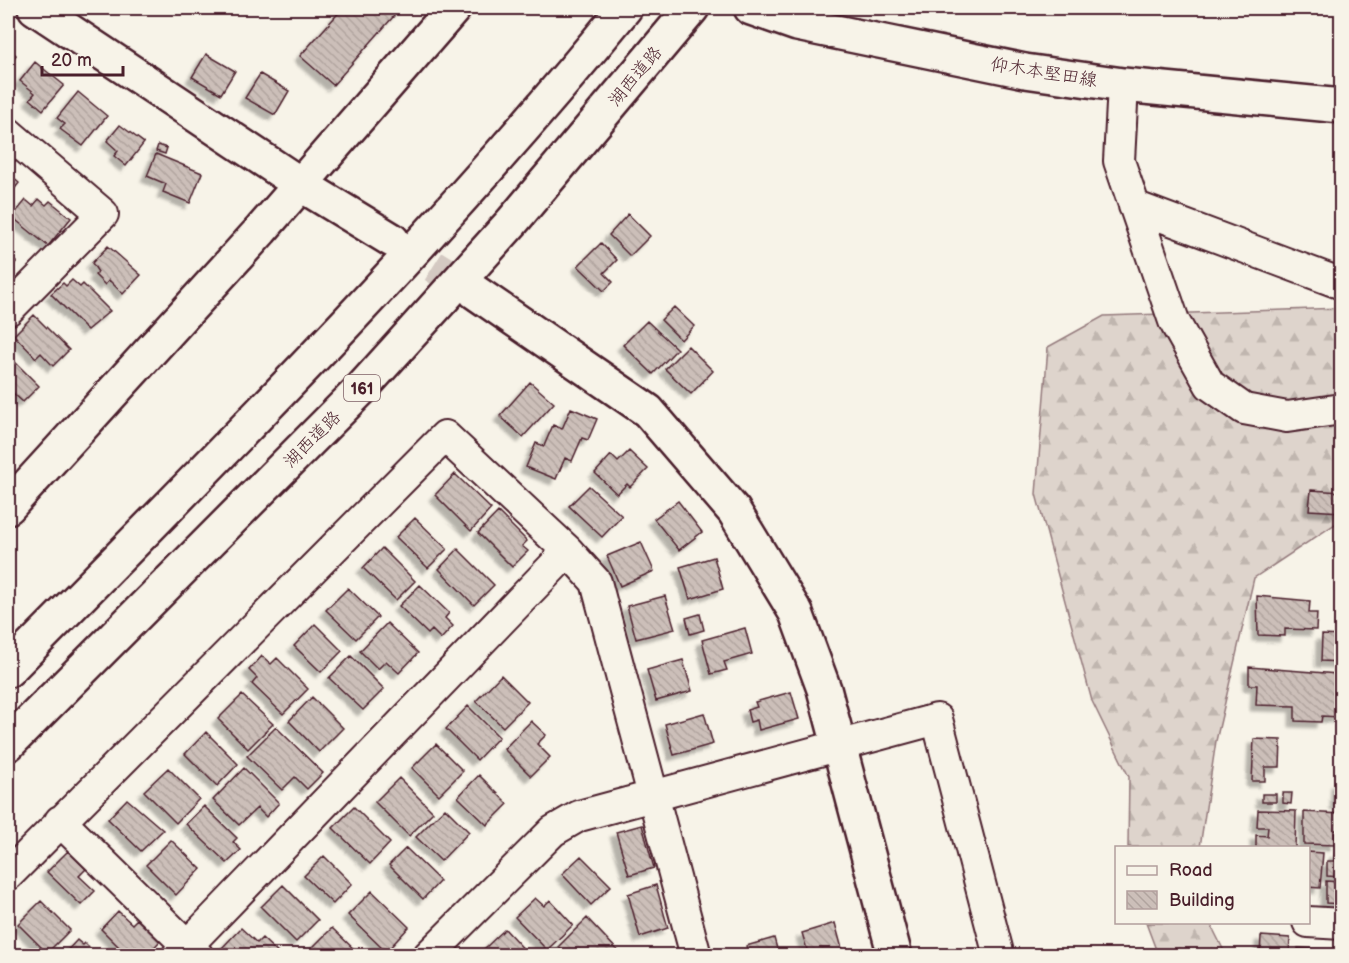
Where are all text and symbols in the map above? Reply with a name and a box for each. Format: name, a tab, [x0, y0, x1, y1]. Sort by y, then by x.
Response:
scale bar	[42, 39, 123, 77]
street label: 湖西道路	[604, 42, 667, 111]
text: 20 m	[51, 50, 92, 71]
street label: 仰木本堅田線	[989, 54, 1099, 91]
road number: 161	[344, 375, 380, 401]
street label: 湖西道路	[279, 406, 345, 472]
legend	[1115, 846, 1310, 924]
text: Road	[1169, 860, 1213, 881]
text: Building	[1169, 890, 1235, 911]

